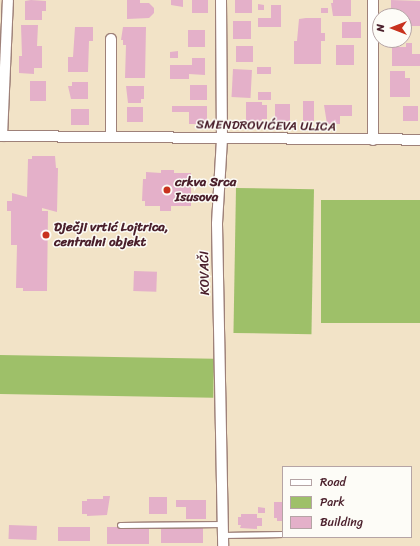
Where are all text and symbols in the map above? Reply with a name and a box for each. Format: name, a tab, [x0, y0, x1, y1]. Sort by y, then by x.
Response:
north arrow	[372, 8, 412, 48]
text: N	[371, 24, 390, 32]
street label: SMENDROVIĆEVA ULICA	[196, 117, 336, 135]
place label: crkva Srca Isusova	[175, 175, 236, 206]
marker: crkva Srca Isusova	[162, 185, 172, 195]
place label: Dječji vrtić Lojtrica, centralni objekt	[54, 220, 168, 251]
marker: Dječji vrtić Lojtrica, centralni objekt	[41, 230, 51, 240]
street label: KOVAČI	[197, 251, 213, 295]
legend	[282, 466, 412, 538]
text: Road	[320, 471, 346, 493]
text: Park	[320, 491, 345, 513]
text: Building	[320, 511, 363, 533]

